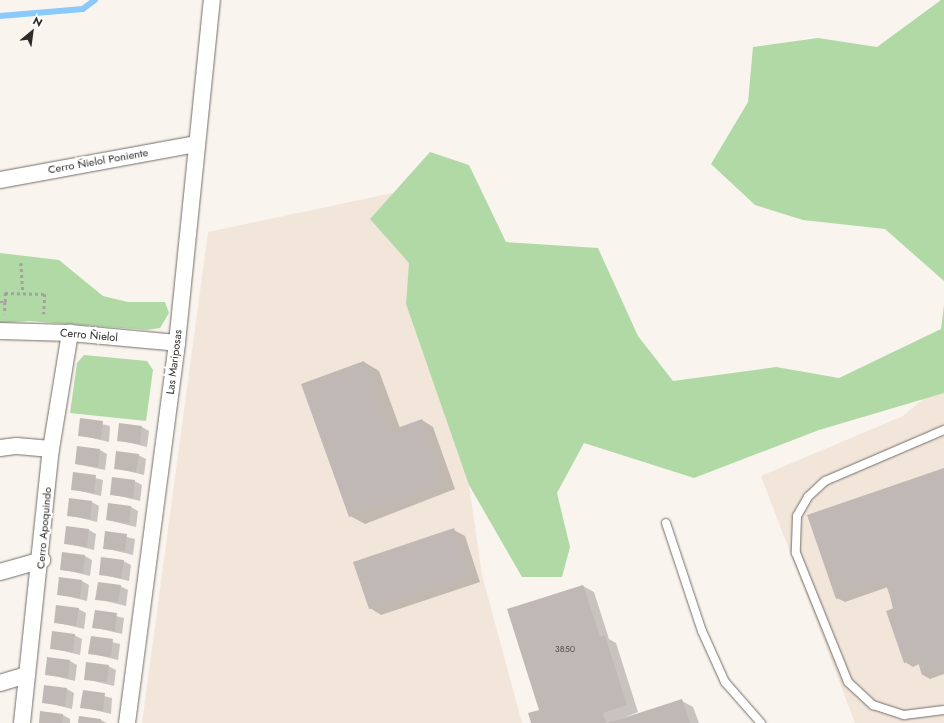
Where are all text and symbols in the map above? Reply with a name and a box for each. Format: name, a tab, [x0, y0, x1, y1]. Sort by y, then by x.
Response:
north arrow	[12, 12, 52, 52]
text: N	[30, 12, 46, 31]
street label: Cerro Ñielol Poniente	[47, 146, 149, 176]
street label: Cerro Ñielol	[60, 326, 118, 344]
street label: Las Mariposas	[163, 329, 185, 395]
street label: Cerro Apoquindo	[34, 486, 54, 570]
house number: 3850	[555, 644, 575, 654]

